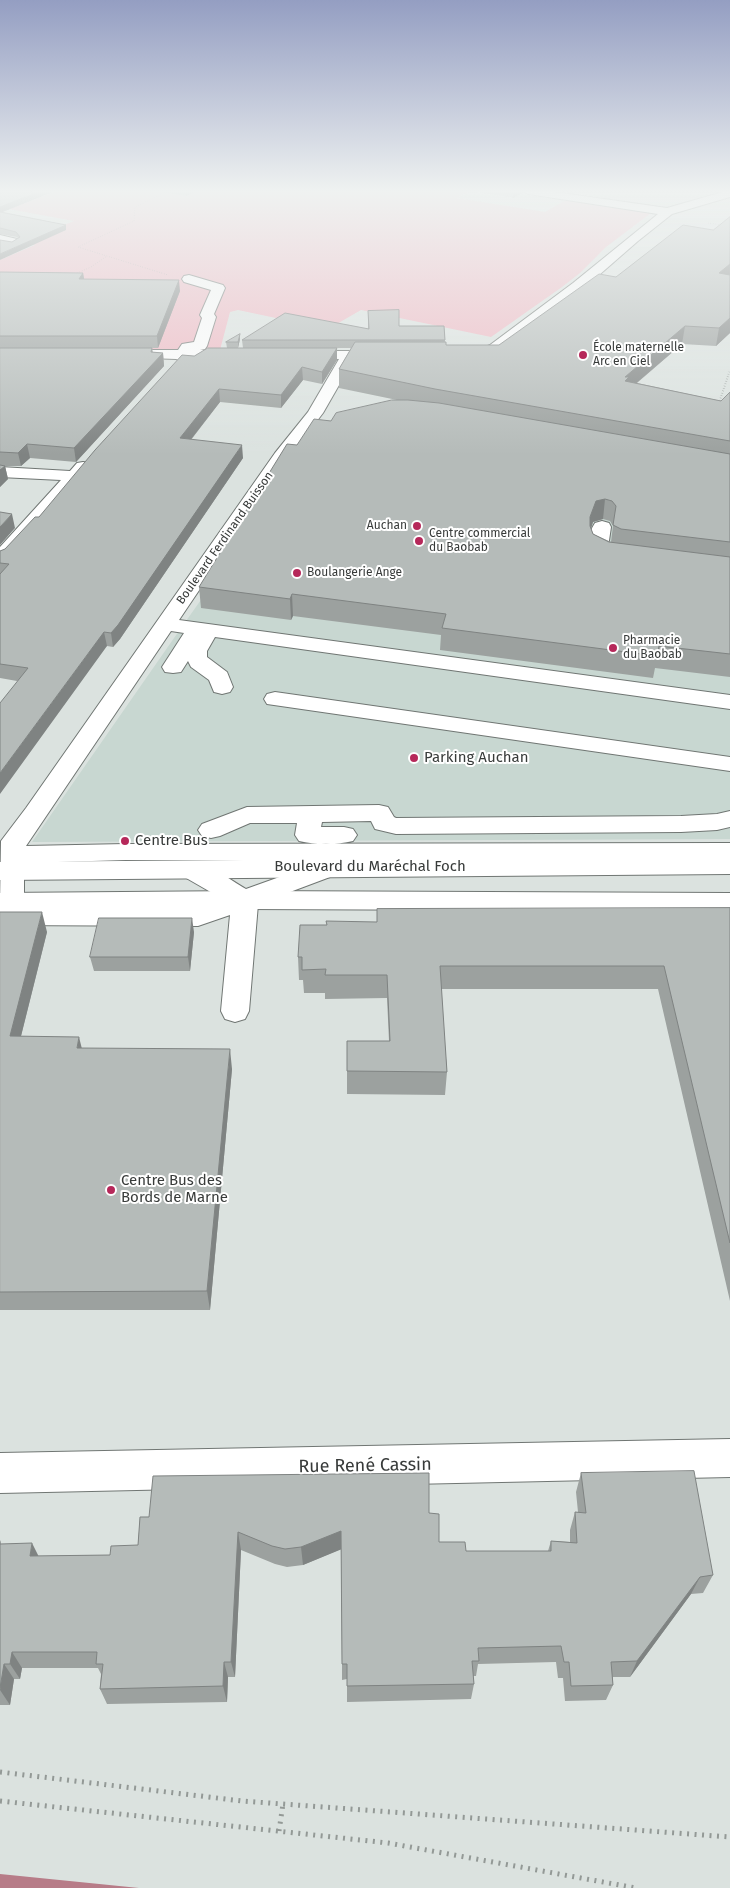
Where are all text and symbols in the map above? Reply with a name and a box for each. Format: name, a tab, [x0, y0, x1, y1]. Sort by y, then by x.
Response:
place label: École maternelle Arc en Ciel	[593, 341, 684, 369]
marker: École maternelle Arc en Ciel	[577, 349, 589, 361]
street label: Boulevard Ferdinand Buisson	[174, 469, 276, 607]
place label: Auchan	[367, 519, 407, 533]
marker: Auchan	[411, 520, 423, 532]
place label: Centre commercial du Baobab	[429, 527, 530, 555]
marker: Centre commercial du Baobab	[413, 535, 425, 547]
place label: Boulangerie Ange	[307, 566, 402, 580]
marker: Boulangerie Ange	[291, 567, 303, 579]
place label: Pharmacie du Baobab	[623, 634, 682, 662]
marker: Pharmacie du Baobab	[607, 642, 619, 654]
place label: Parking Auchan	[424, 749, 529, 767]
marker: Parking Auchan	[408, 752, 420, 764]
place label: Centre Bus	[135, 832, 208, 850]
marker: Centre Bus	[119, 835, 131, 847]
street label: Boulevard du Maréchal Foch	[274, 858, 466, 876]
place label: Centre Bus des Bords de Marne	[121, 1172, 228, 1207]
marker: Centre Bus des Bords de Marne	[105, 1184, 117, 1196]
street label: Rue René Cassin	[298, 1454, 432, 1478]

